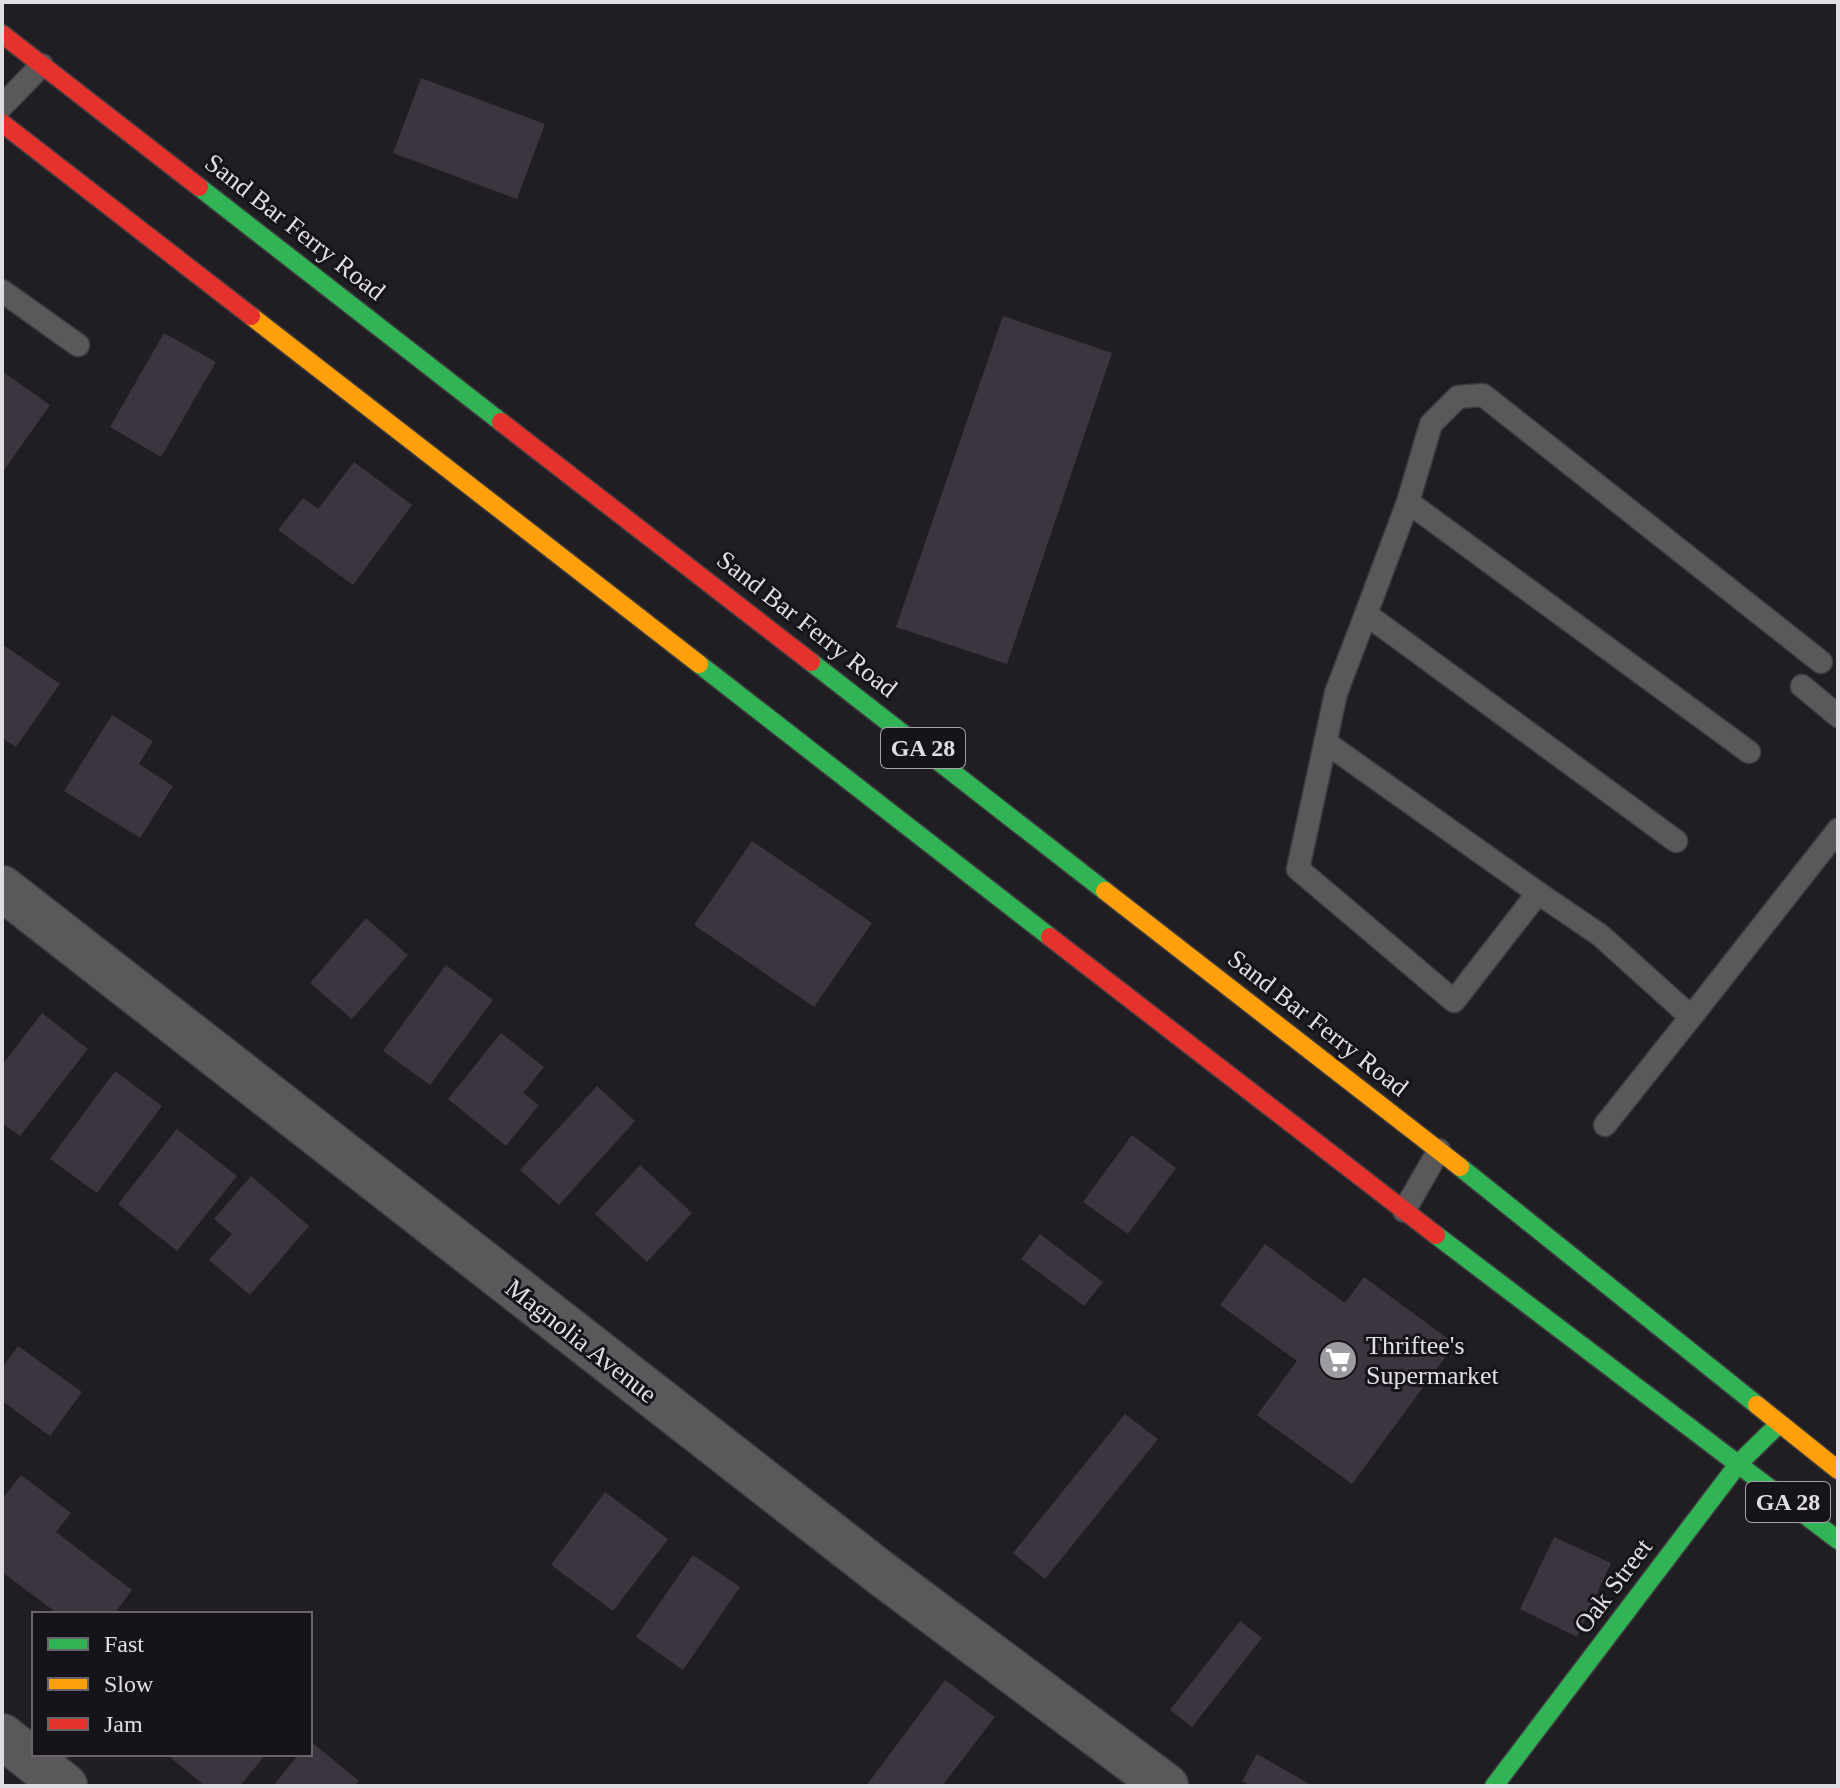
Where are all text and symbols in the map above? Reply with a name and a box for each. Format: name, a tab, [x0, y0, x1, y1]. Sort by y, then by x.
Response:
street label: Sand Bar Ferry Road	[199, 148, 391, 306]
street label: Sand Bar Ferry Road	[711, 545, 903, 703]
road number: GA 28	[881, 728, 965, 768]
street label: Sand Bar Ferry Road	[1222, 944, 1414, 1102]
street label: Magnolia Avenue	[500, 1273, 662, 1409]
place label: Thriftee's Supermarket	[1366, 1331, 1500, 1390]
supermarket icon: Thriftee's Supermarket	[1317, 1339, 1359, 1381]
road number: GA 28	[1746, 1482, 1830, 1522]
street label: Oak Street	[1568, 1533, 1658, 1639]
legend	[32, 1612, 312, 1756]
text: Fast	[104, 1631, 144, 1657]
text: Slow	[104, 1671, 154, 1697]
text: Jam	[104, 1711, 143, 1737]

